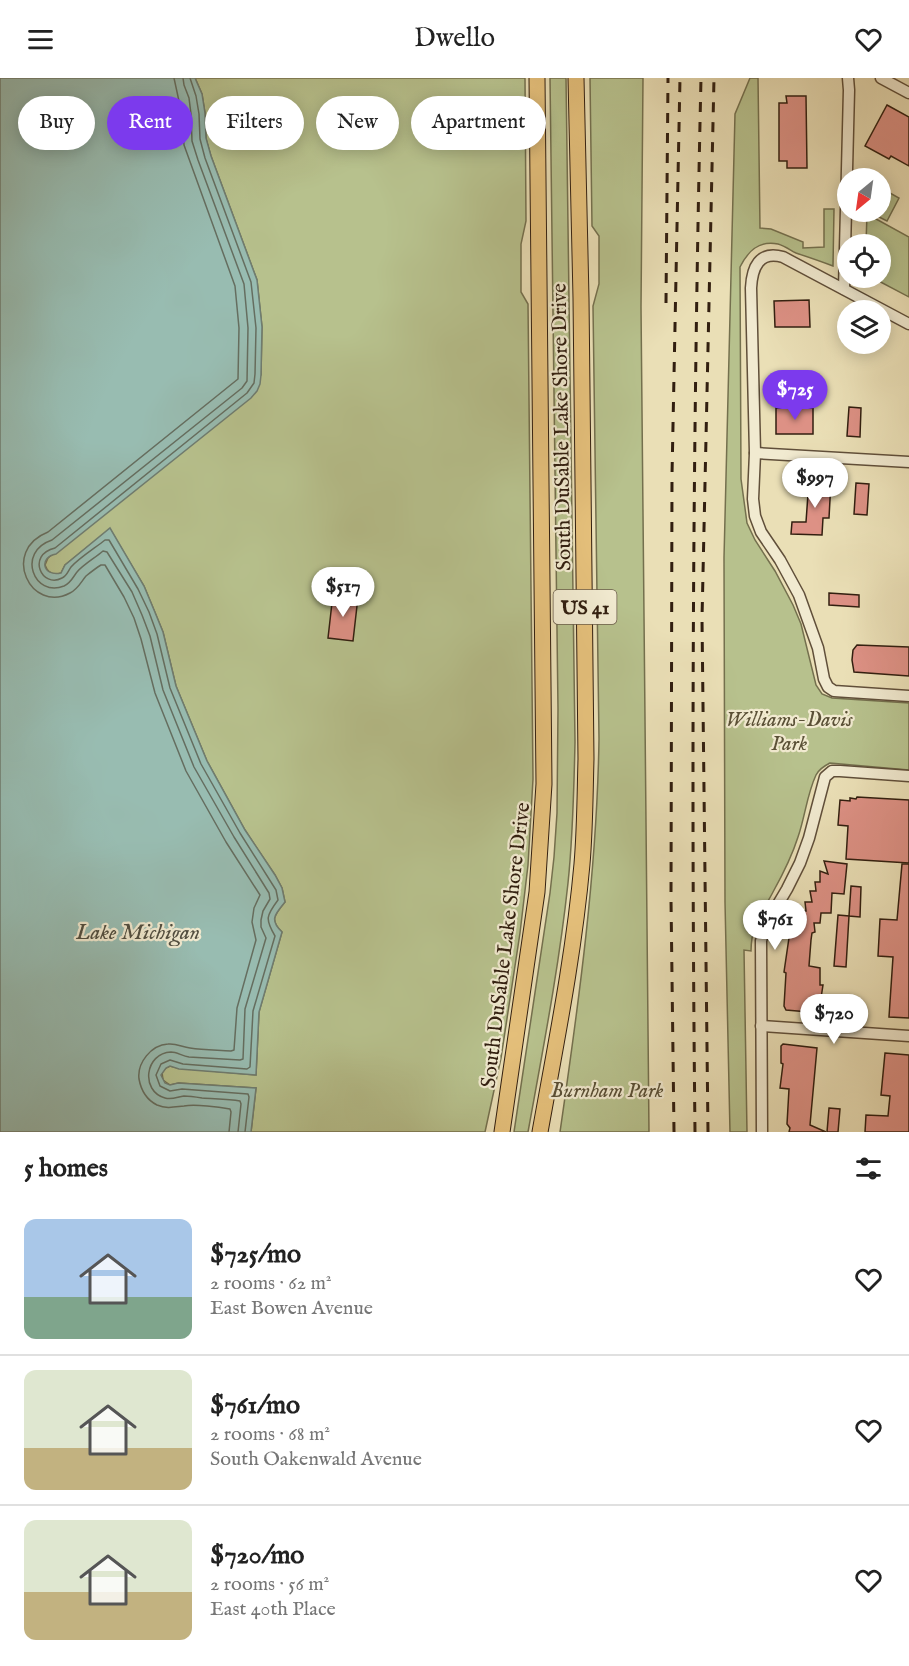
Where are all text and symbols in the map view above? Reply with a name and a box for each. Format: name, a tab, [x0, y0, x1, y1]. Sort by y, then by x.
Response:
text: Dwello	[414, 22, 495, 56]
icon: menu	[24, 23, 57, 56]
icon: heart	[852, 23, 885, 56]
chip: Buy	[18, 96, 95, 150]
chip: Rent	[107, 96, 193, 150]
chip: Filters	[205, 96, 304, 150]
chip: New	[316, 96, 399, 150]
chip: Apartment	[411, 96, 546, 150]
north arrow	[837, 168, 891, 222]
map controls	[837, 168, 891, 354]
button: locate	[837, 234, 891, 288]
street label: South DuSable Lake Shore Drive	[546, 283, 579, 571]
button: layers	[837, 300, 891, 354]
pin: $725	[759, 370, 831, 421]
text: $725	[776, 377, 814, 402]
pin: $997	[779, 458, 851, 509]
text: $997	[796, 465, 834, 490]
pin: $517	[307, 567, 379, 618]
text: $517	[325, 574, 361, 599]
road number: US 41	[554, 590, 616, 624]
park label: Williams-Davis Park	[726, 707, 853, 758]
street label: South DuSable Lake Shore Drive	[476, 800, 537, 1090]
pin: $761	[739, 900, 811, 951]
text: $761	[757, 907, 793, 932]
water label: Lake Michigan	[75, 919, 200, 947]
pin: $720	[798, 994, 870, 1045]
text: $720	[814, 1001, 854, 1026]
park label: Burnham Park	[551, 1078, 664, 1105]
text: 5 homes	[24, 1152, 108, 1185]
icon: filters	[852, 1152, 885, 1185]
text: $725/mo	[210, 1238, 301, 1271]
icon: home	[72, 1243, 144, 1315]
icon: heart	[852, 1263, 885, 1296]
text: 2 rooms · 62 m²	[210, 1271, 332, 1296]
text: East Bowen Avenue	[210, 1296, 373, 1321]
text: $761/mo	[210, 1389, 300, 1422]
icon: home	[72, 1394, 144, 1466]
icon: heart	[852, 1414, 885, 1447]
text: 2 rooms · 68 m²	[210, 1422, 330, 1447]
text: South Oakenwald Avenue	[210, 1447, 422, 1472]
text: $720/mo	[210, 1539, 304, 1572]
icon: home	[72, 1544, 144, 1616]
icon: heart	[852, 1564, 885, 1597]
text: 2 rooms · 56 m²	[210, 1572, 329, 1597]
text: East 40th Place	[210, 1597, 336, 1622]

